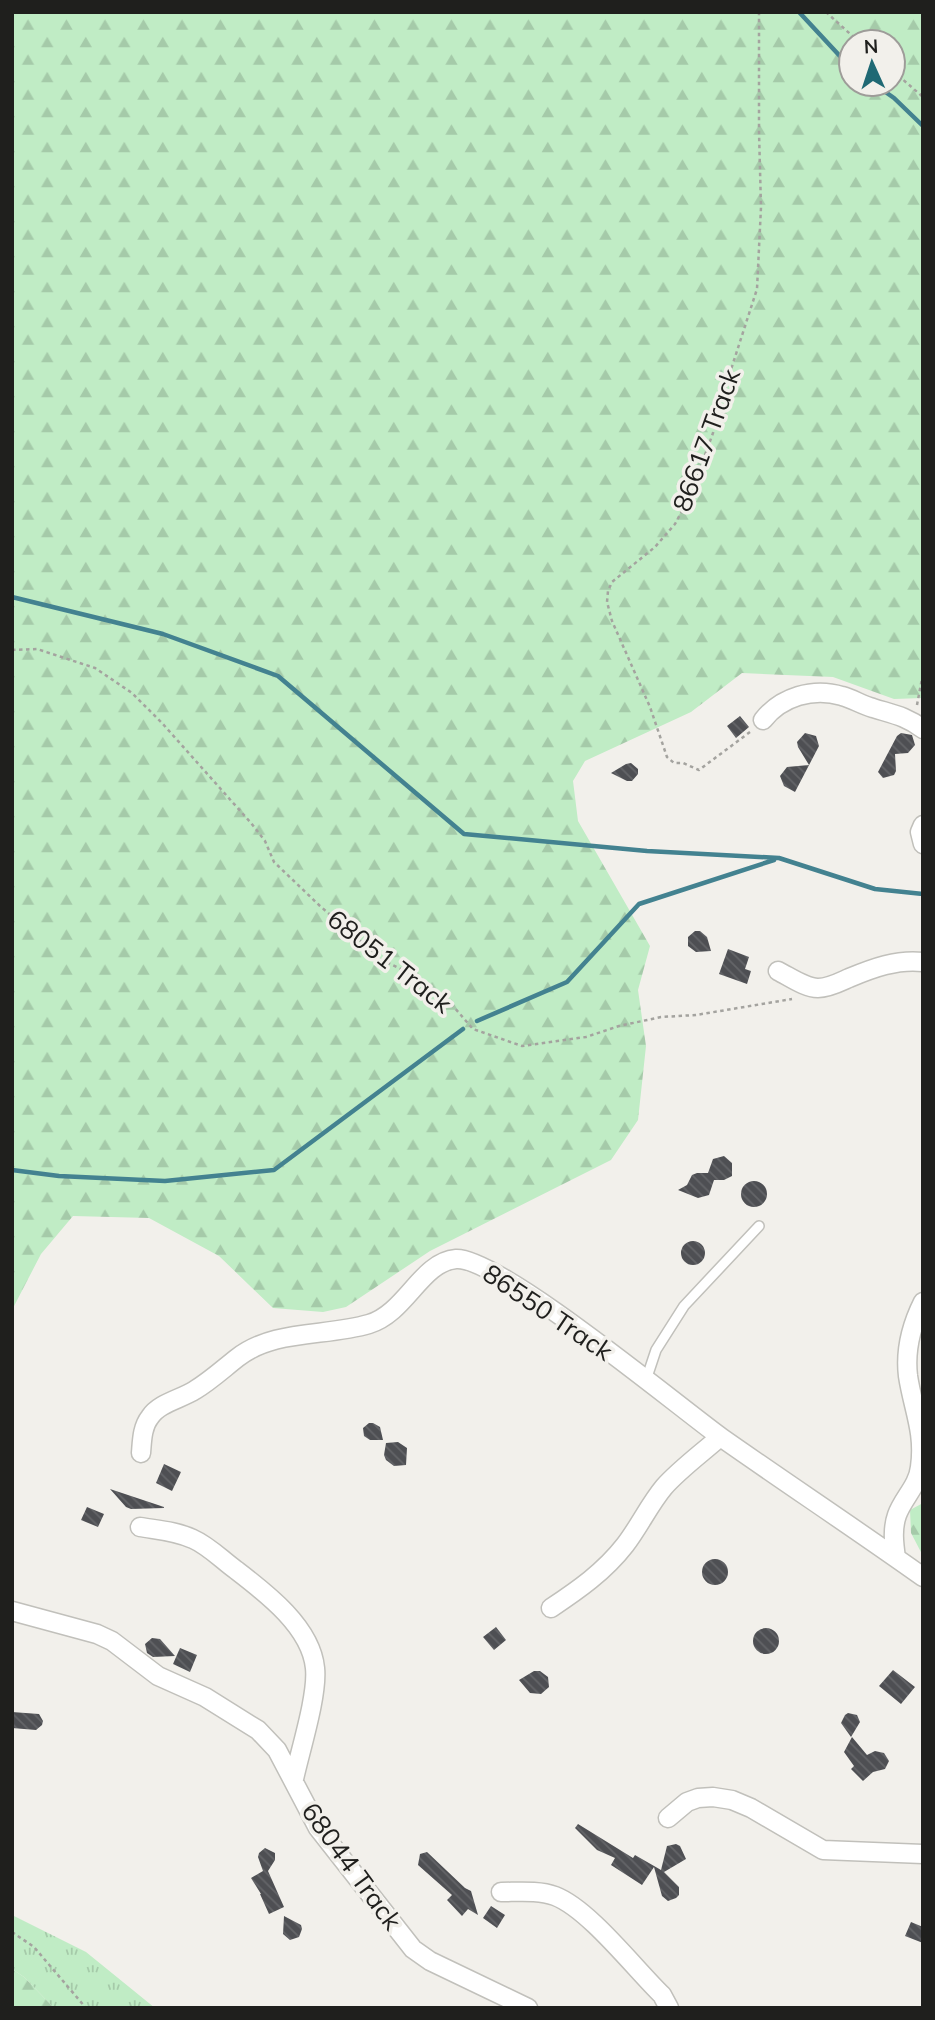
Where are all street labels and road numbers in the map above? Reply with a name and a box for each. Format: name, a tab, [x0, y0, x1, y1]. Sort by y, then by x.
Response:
street label: 86617 Track	[665, 363, 747, 516]
street label: 68051 Track	[321, 902, 460, 1020]
street label: 86550 Track	[477, 1256, 620, 1368]
street label: 68044 Track	[295, 1796, 410, 1937]

